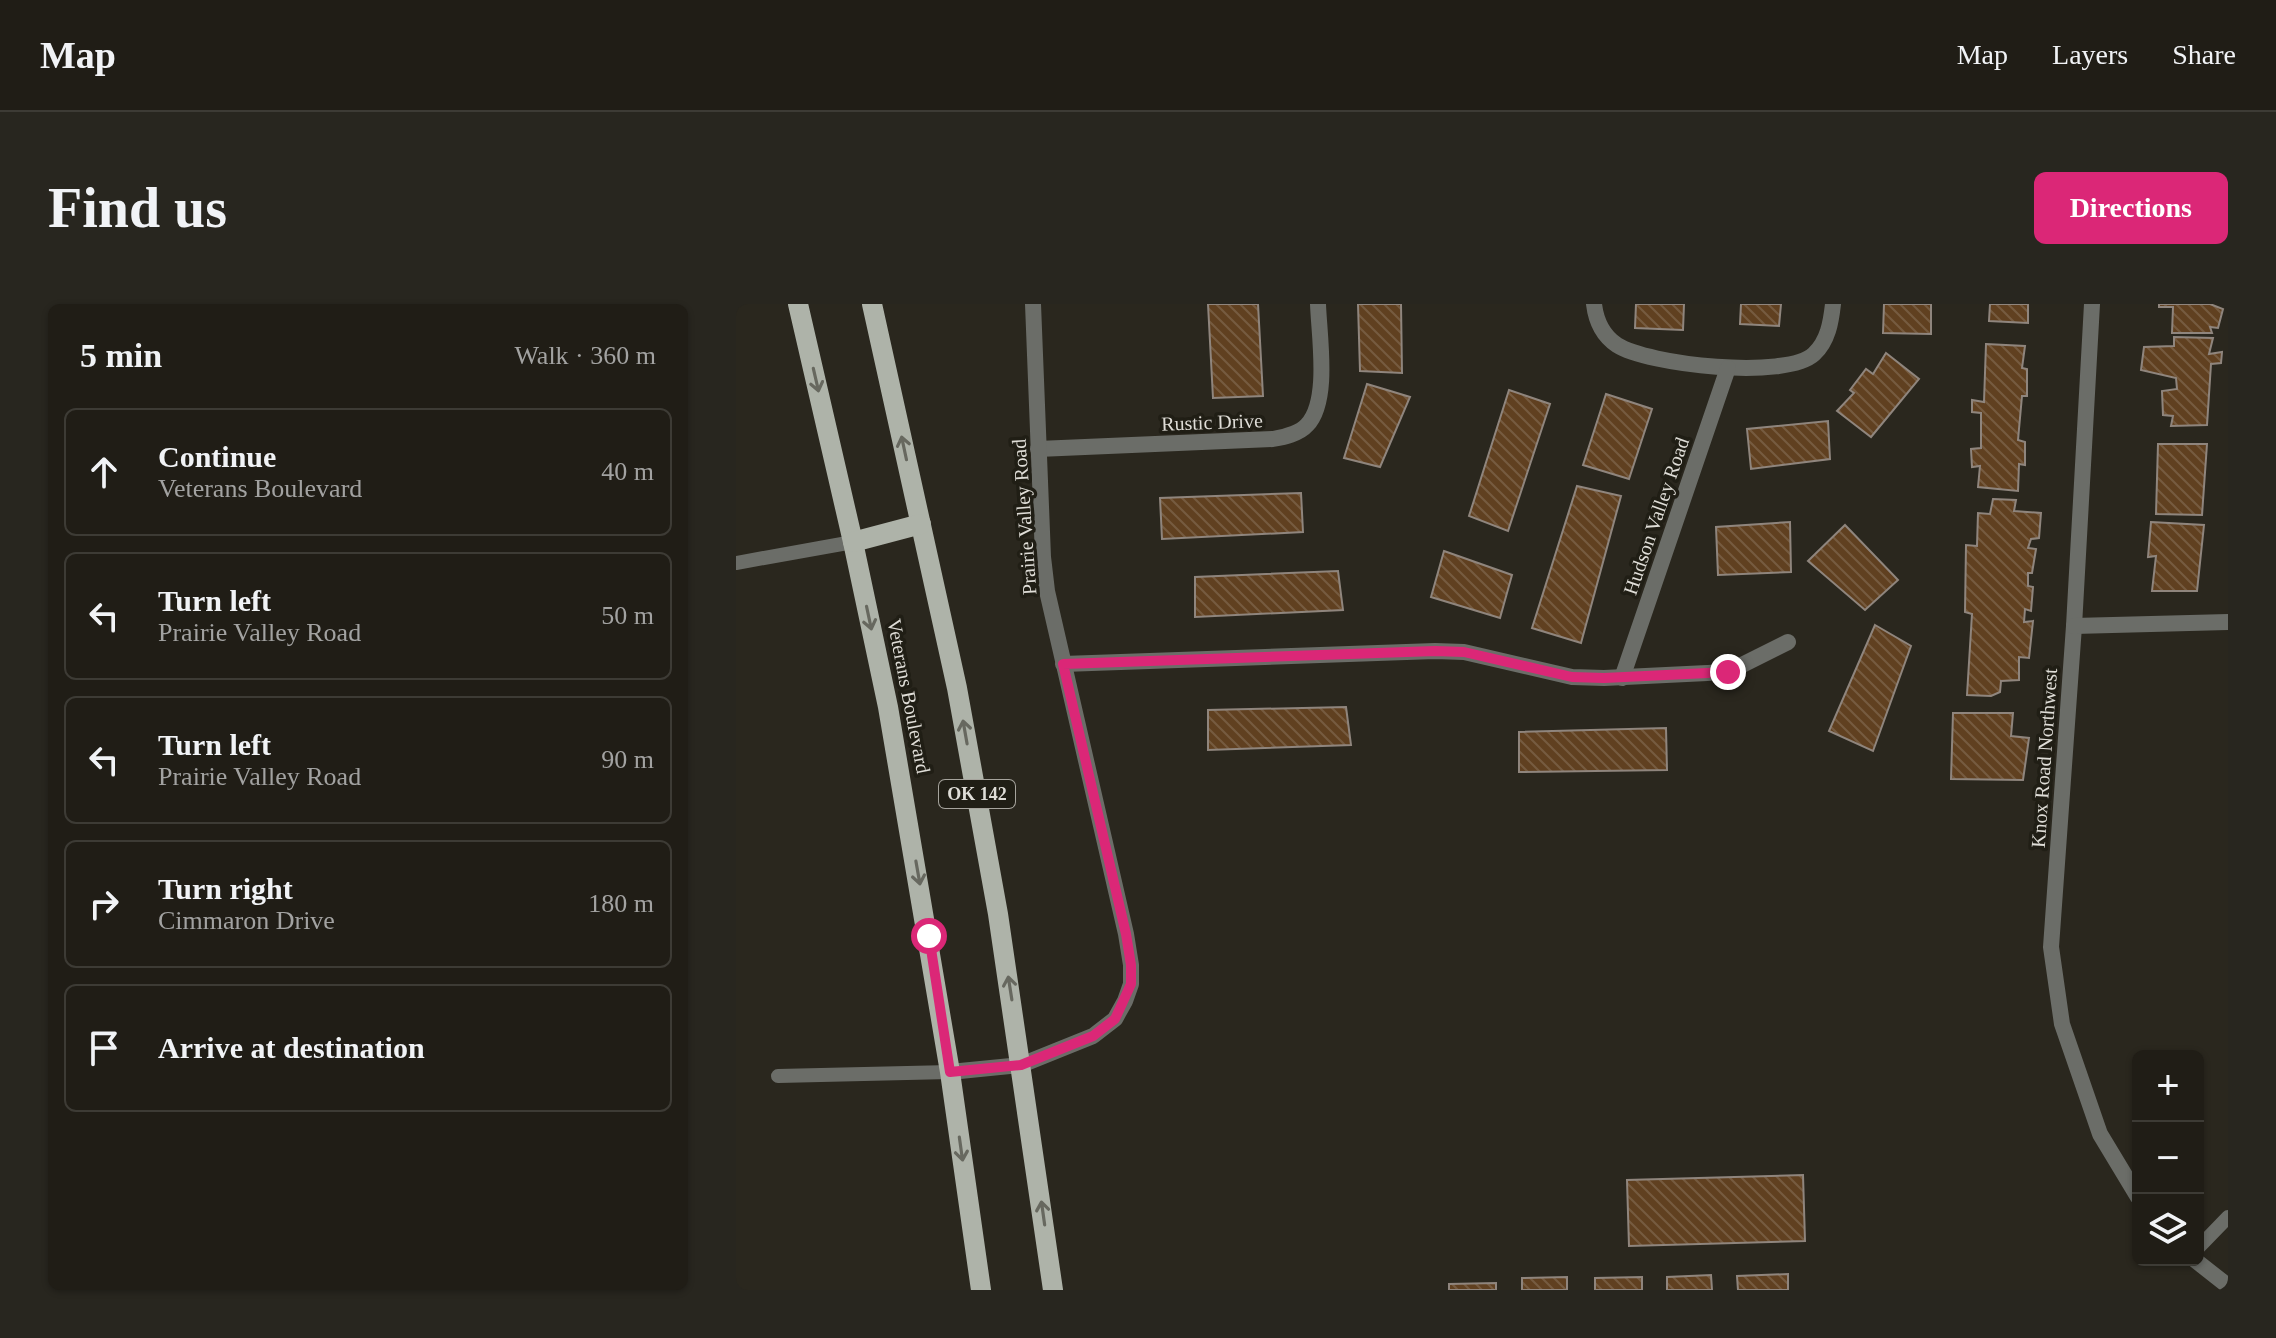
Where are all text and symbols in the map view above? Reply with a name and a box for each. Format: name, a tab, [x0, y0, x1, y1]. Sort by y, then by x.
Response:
text: Map	[40, 34, 116, 76]
text: Map	[1957, 39, 2008, 70]
text: Layers	[2052, 39, 2128, 70]
text: Share	[2172, 39, 2236, 70]
button: Directions	[2034, 172, 2228, 244]
text: Find us	[48, 177, 227, 239]
text: 5 min	[80, 337, 162, 374]
text: Walk · 360 m	[514, 341, 656, 370]
one-way arrow	[809, 367, 824, 392]
street label: Rustic Drive	[1161, 409, 1263, 435]
street label: Hudson Valley Road	[1619, 434, 1694, 598]
one-way arrow	[896, 436, 911, 462]
street label: Prairie Valley Road	[1008, 438, 1041, 596]
text: Continue	[158, 440, 276, 473]
icon: ahead	[82, 450, 126, 494]
text: 40 m	[601, 457, 654, 486]
text: Veterans Boulevard	[158, 474, 362, 503]
text: Turn left	[158, 584, 271, 617]
icon: left	[82, 594, 126, 638]
text: 50 m	[601, 601, 654, 630]
one-way arrow	[863, 605, 878, 630]
street label: Veterans Boulevard	[883, 617, 935, 775]
text: Prairie Valley Road	[158, 618, 361, 647]
route end	[1710, 654, 1746, 690]
street label: Knox Road Northwest	[2027, 667, 2061, 849]
one-way arrow	[957, 719, 972, 745]
text: Turn left	[158, 728, 271, 761]
icon: left	[82, 738, 126, 782]
text: 90 m	[601, 745, 654, 774]
text: Prairie Valley Road	[158, 762, 361, 791]
road number: OK 142	[939, 780, 1015, 808]
one-way arrow	[911, 860, 926, 886]
text: Turn right	[158, 872, 293, 905]
icon: right	[82, 882, 126, 926]
text: 180 m	[588, 889, 654, 918]
text: Cimmaron Drive	[158, 906, 335, 935]
route start	[911, 918, 947, 954]
one-way arrow	[1001, 976, 1016, 1001]
icon: arrive	[82, 1026, 126, 1070]
text: Arrive at destination	[158, 1031, 425, 1064]
map controls	[2132, 1050, 2204, 1266]
button: +	[2132, 1050, 2204, 1122]
button: −	[2132, 1122, 2204, 1194]
one-way arrow	[954, 1136, 969, 1161]
button: layers	[2132, 1194, 2204, 1266]
one-way arrow	[1035, 1201, 1050, 1226]

